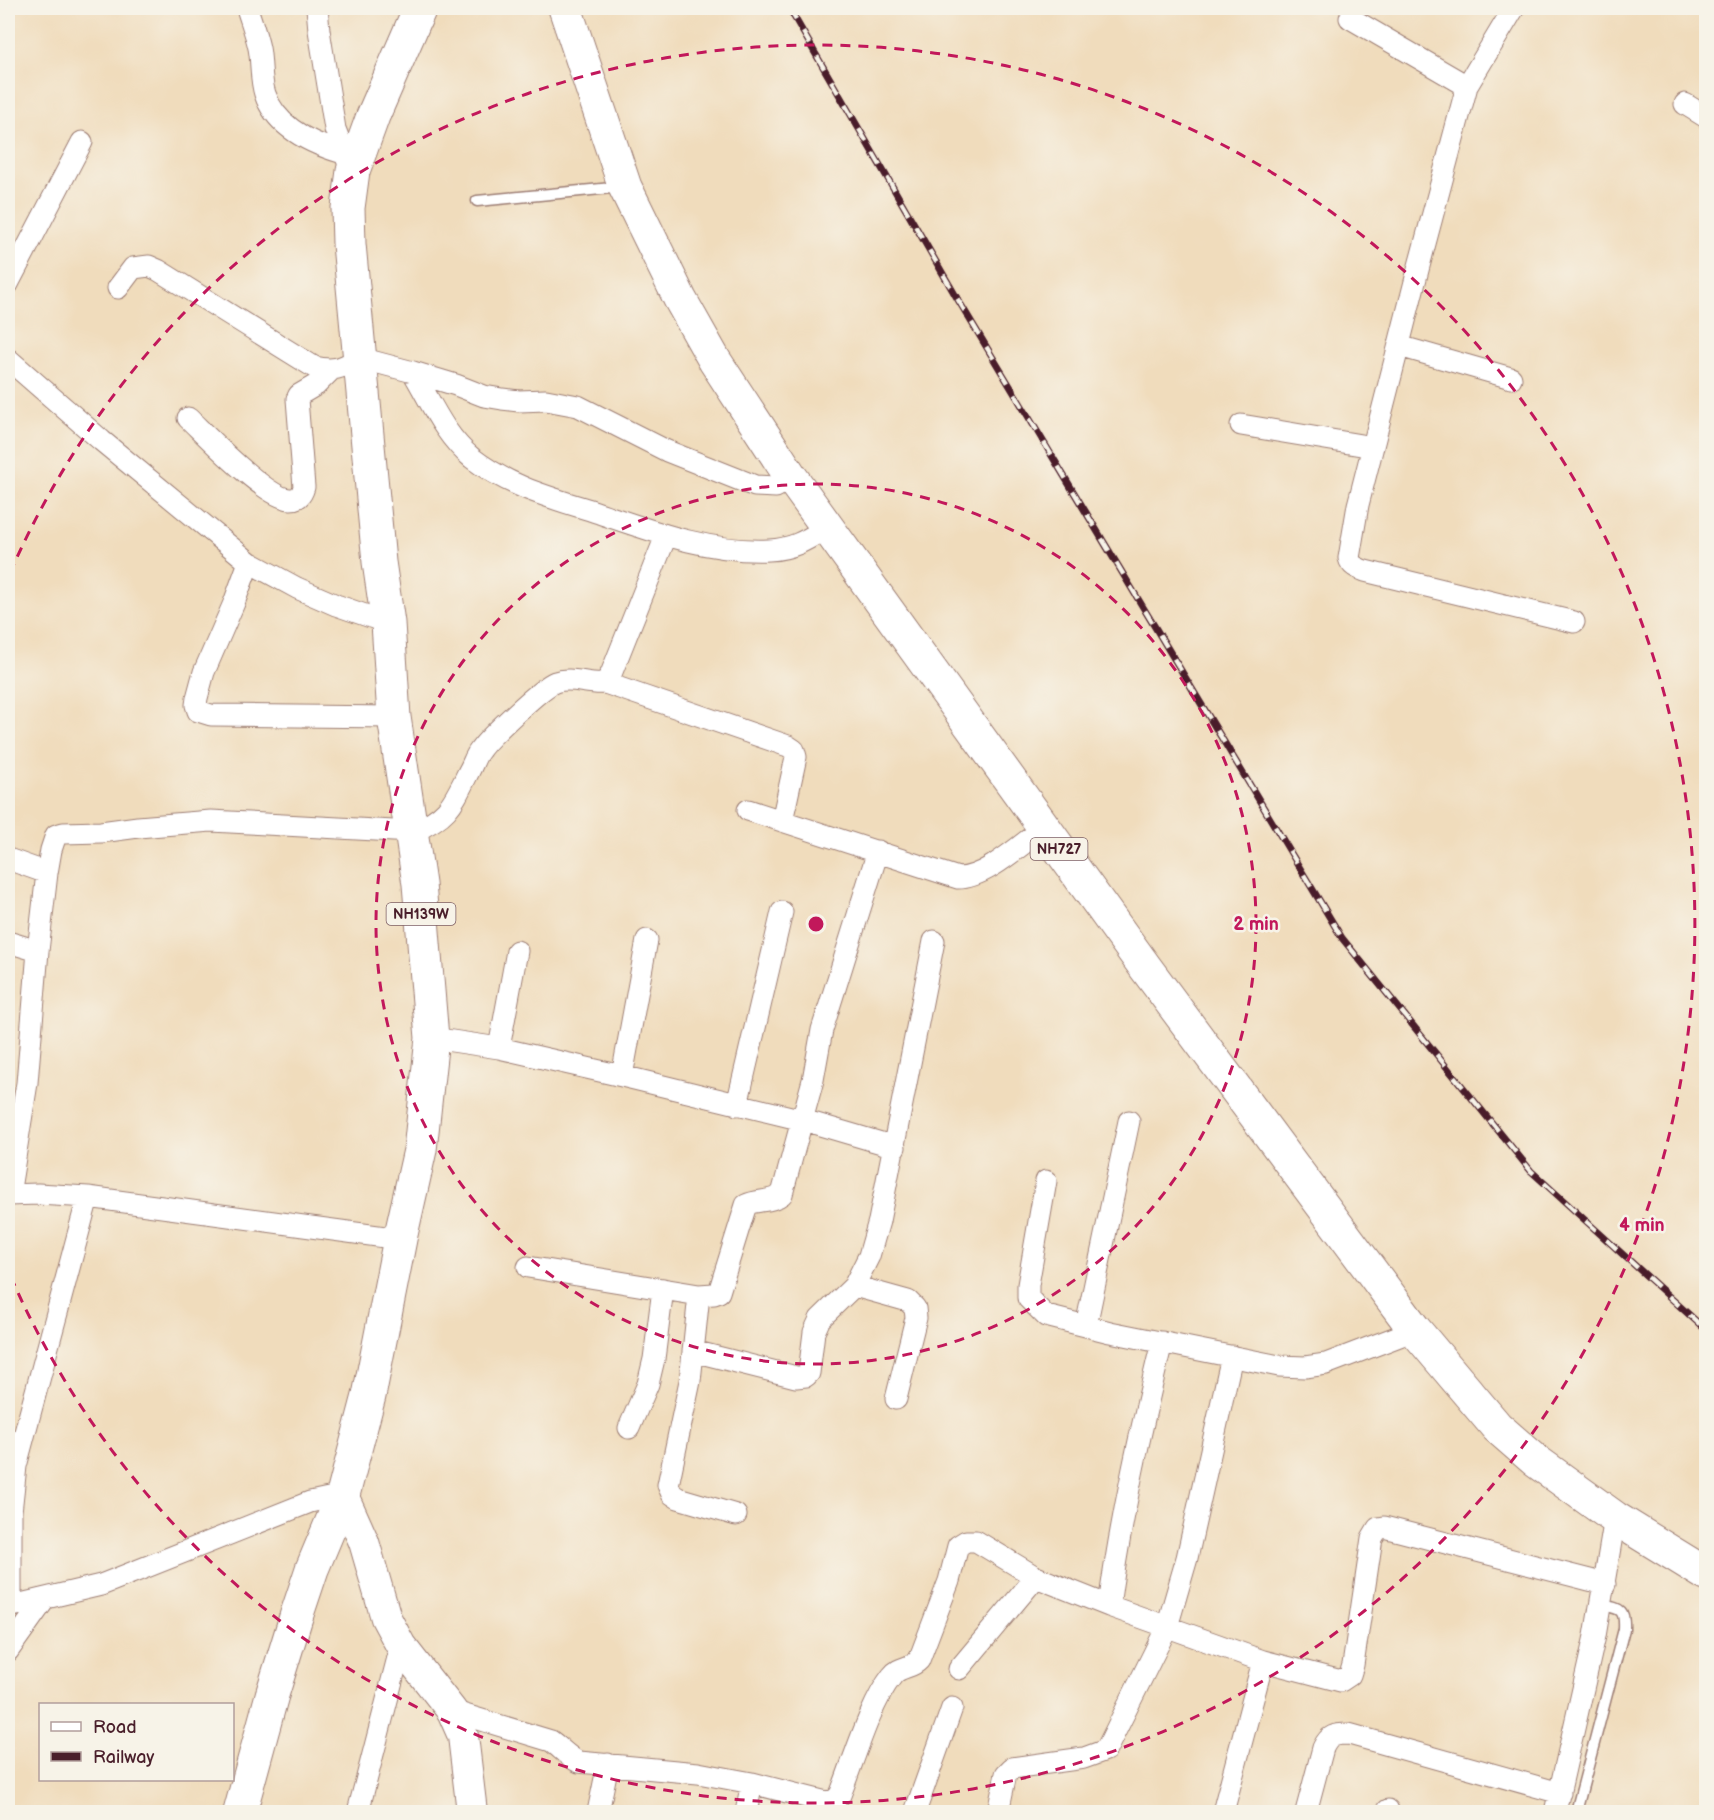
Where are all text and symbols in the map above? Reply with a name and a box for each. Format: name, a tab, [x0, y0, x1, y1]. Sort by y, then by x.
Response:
road number: NH727	[1030, 838, 1088, 860]
road number: NH139W	[386, 903, 456, 925]
centre of rings	[806, 914, 826, 934]
text: 2 min	[1233, 914, 1279, 935]
text: 4 min	[1619, 1215, 1665, 1236]
legend	[39, 1703, 234, 1781]
text: Road	[93, 1717, 137, 1738]
text: Railway	[93, 1747, 155, 1768]

